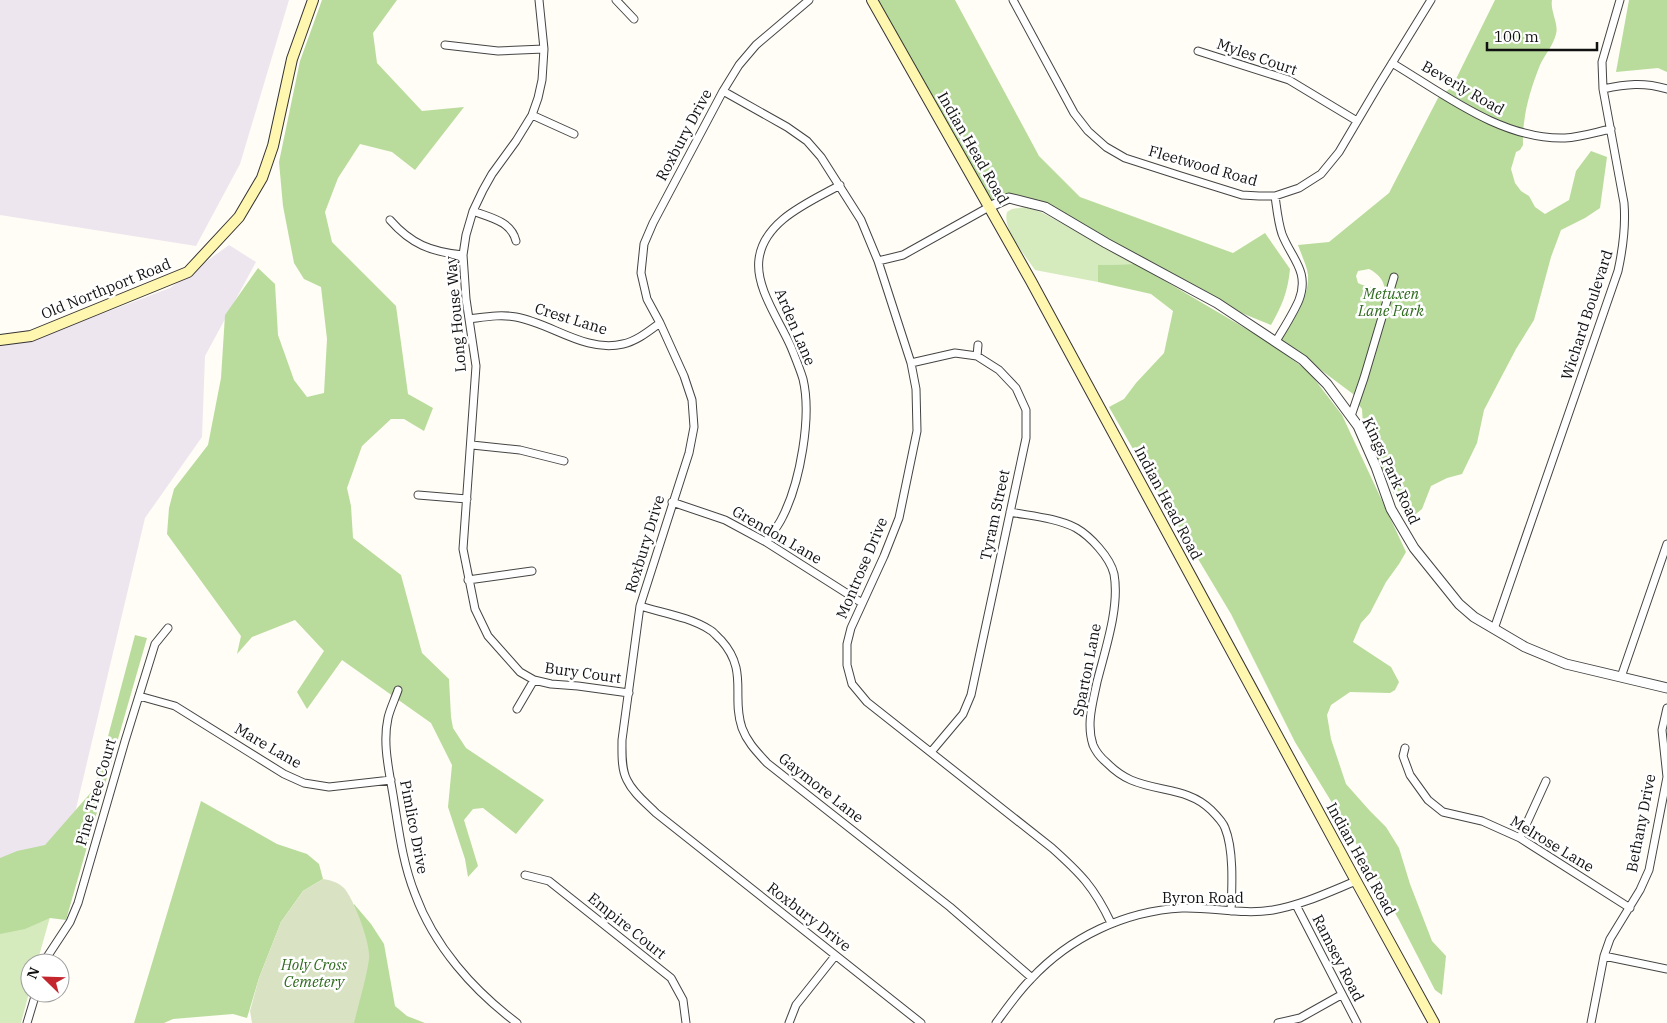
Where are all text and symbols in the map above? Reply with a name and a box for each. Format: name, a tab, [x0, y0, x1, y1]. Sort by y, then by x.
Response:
scale bar	[1487, 20, 1597, 52]
text: 100 m	[1494, 27, 1539, 46]
street label: Myles Court	[1214, 34, 1300, 79]
street label: Beverly Road	[1418, 56, 1508, 119]
street label: Roxbury Drive	[651, 86, 716, 184]
street label: Indian Head Road	[934, 88, 1013, 207]
street label: Fleetwood Road	[1146, 141, 1260, 190]
street label: Wichard Boulevard	[1557, 247, 1617, 382]
street label: Old Northport Road	[38, 254, 174, 323]
street label: Long House Way	[441, 255, 470, 373]
park label: Metuxen Lane Park	[1357, 284, 1424, 320]
street label: Arden Lane	[771, 285, 820, 368]
street label: Crest Lane	[533, 298, 610, 339]
street label: Kings Park Road	[1358, 414, 1425, 527]
street label: Indian Head Road	[1130, 442, 1207, 563]
street label: Tyram Street	[976, 468, 1013, 562]
street label: Roxbury Drive	[621, 493, 668, 595]
street label: Grendon Lane	[729, 501, 826, 568]
street label: Montrose Drive	[832, 514, 891, 621]
street label: Sparton Lane	[1068, 622, 1105, 718]
street label: Bury Court	[544, 658, 623, 687]
street label: Mare Lane	[231, 719, 305, 772]
street label: Pine Tree Court	[71, 736, 120, 848]
street label: Gaymore Lane	[775, 749, 868, 827]
street label: Bethany Drive	[1622, 772, 1659, 874]
street label: Pimlico Drive	[396, 778, 433, 875]
street label: Indian Head Road	[1322, 799, 1400, 919]
street label: Melrose Lane	[1507, 811, 1598, 876]
street label: Roxbury Drive	[764, 878, 855, 955]
street label: Empire Court	[584, 888, 670, 963]
street label: Byron Road	[1162, 888, 1244, 907]
street label: Ramsey Road	[1308, 911, 1369, 1004]
north arrow	[20, 953, 70, 1003]
park label: Holy Cross Cemetery	[280, 955, 348, 991]
text: N	[23, 964, 43, 982]

